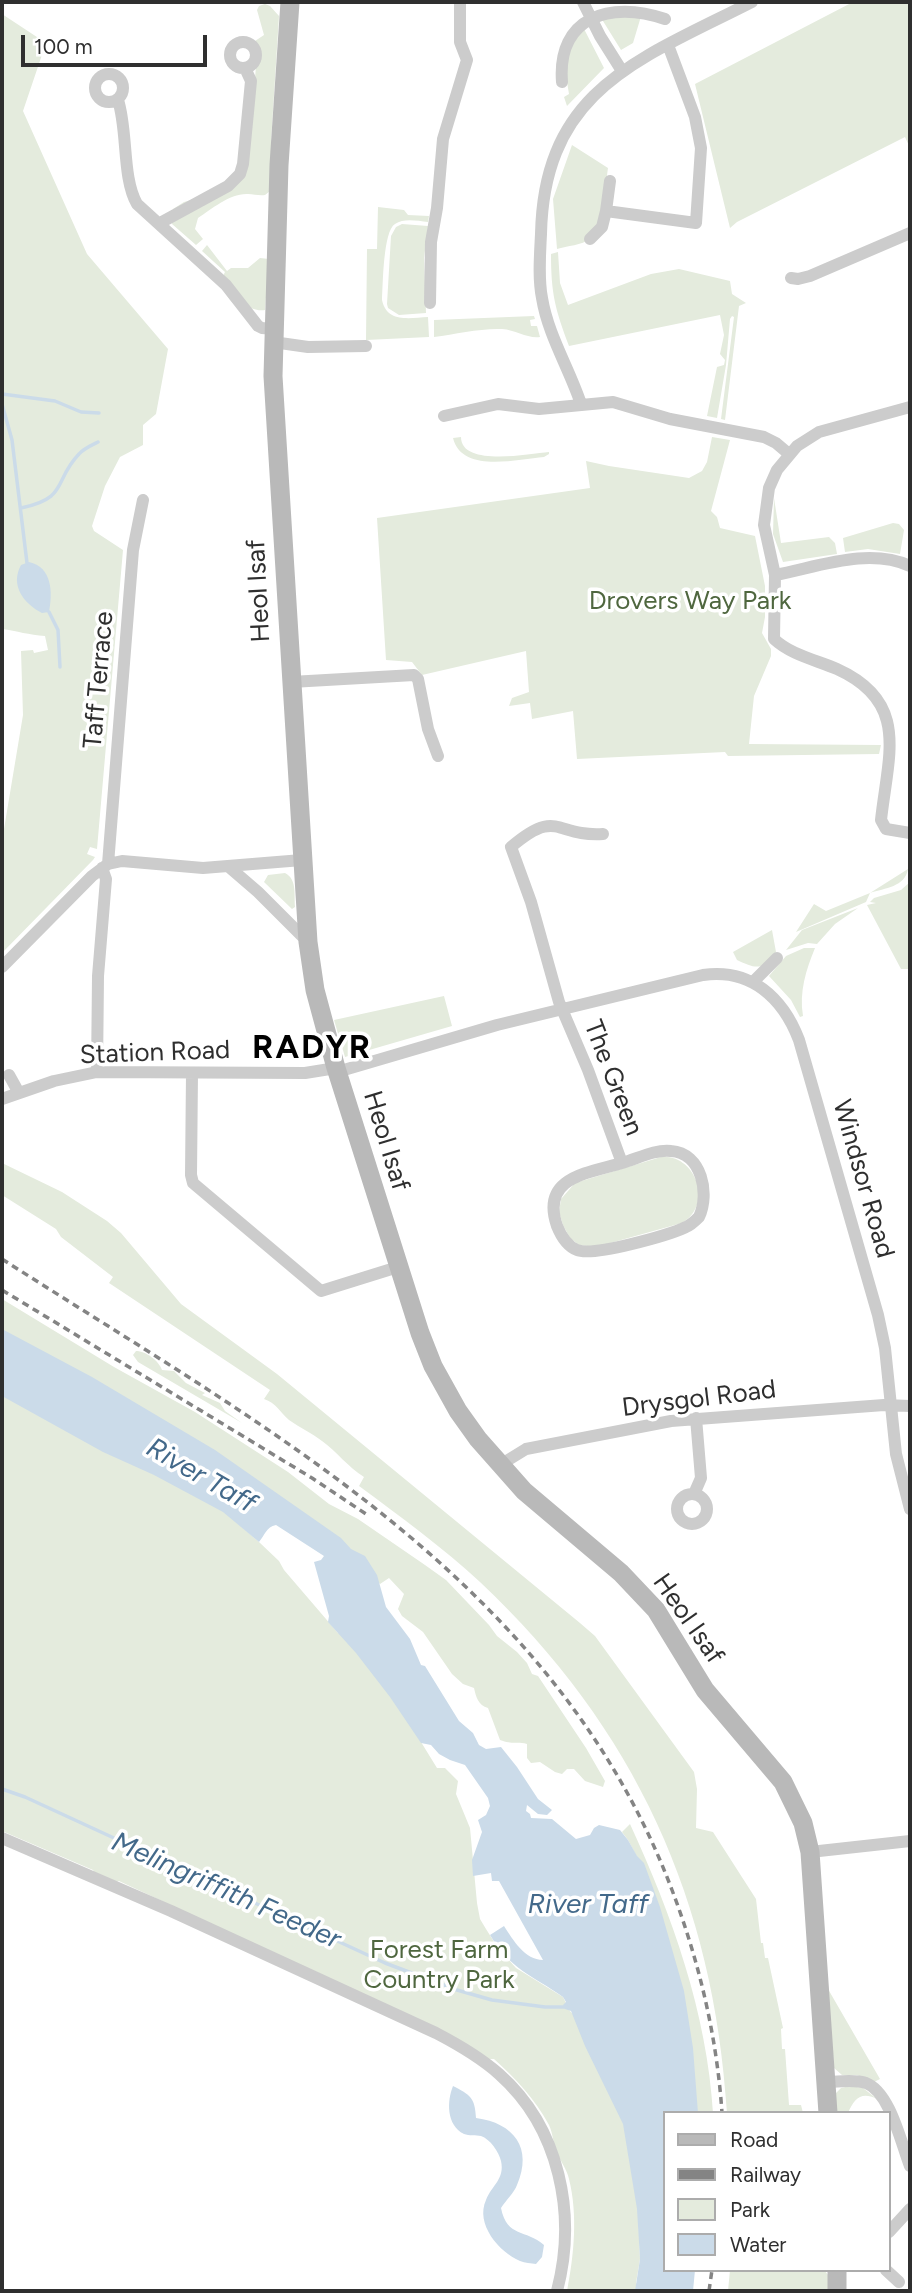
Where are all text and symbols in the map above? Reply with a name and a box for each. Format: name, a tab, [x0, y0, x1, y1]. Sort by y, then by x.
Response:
scale bar	[24, 21, 210, 65]
text: 100 m	[34, 34, 93, 59]
street label: Heol Isaf	[241, 539, 277, 643]
park label: Drovers Way Park	[589, 585, 791, 617]
street label: Taff Terrace	[77, 610, 121, 750]
street label: The Green	[577, 1016, 649, 1140]
district label: RADYR	[253, 1028, 371, 1068]
street label: Station Road	[79, 1035, 231, 1071]
street label: Heol Isaf	[356, 1087, 416, 1195]
street label: Windsor Road	[826, 1096, 900, 1262]
street label: Drysgol Road	[620, 1374, 778, 1424]
water label: River Taff	[140, 1431, 262, 1521]
street label: Heol Isaf	[646, 1568, 730, 1670]
water label: Melingriffith Feeder	[106, 1825, 346, 1957]
water label: River Taff	[528, 1888, 648, 1922]
park label: Forest Farm Country Park	[363, 1934, 515, 1996]
legend	[664, 2111, 891, 2272]
text: Road	[730, 2127, 778, 2152]
text: Railway	[730, 2162, 801, 2187]
text: Park	[730, 2197, 770, 2222]
text: Water	[730, 2232, 786, 2257]

